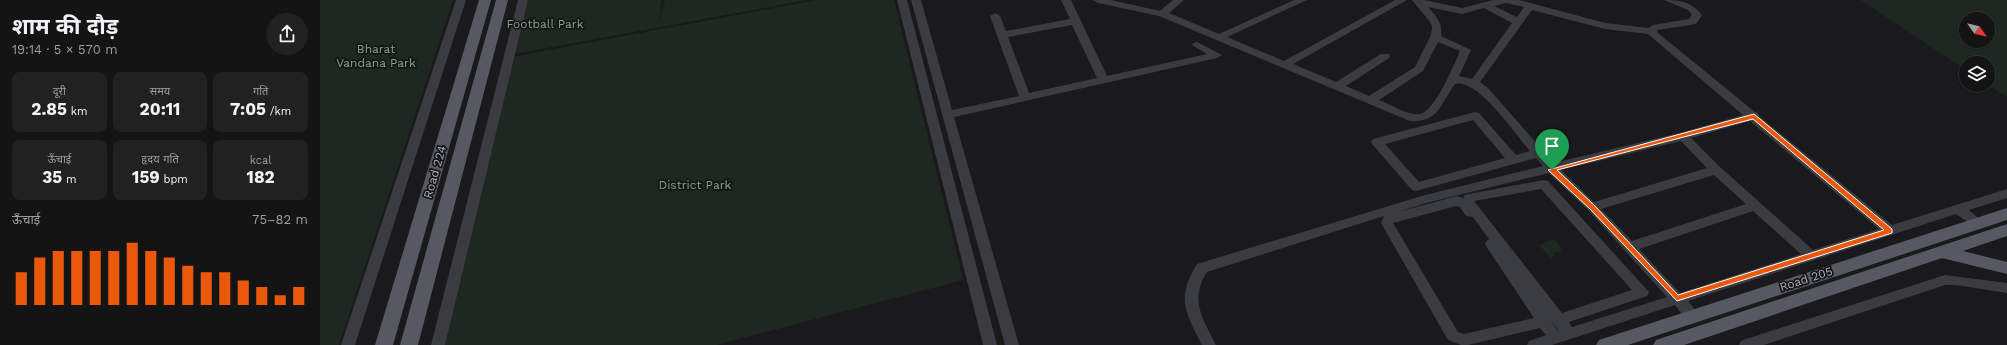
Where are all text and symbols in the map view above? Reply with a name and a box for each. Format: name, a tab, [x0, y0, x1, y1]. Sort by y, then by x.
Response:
north arrow	[1959, 12, 1995, 48]
map controls	[1959, 12, 1995, 92]
button: share	[266, 13, 308, 55]
text: शाम की दौड़	[12, 14, 118, 39]
park label: Football Park	[506, 17, 584, 31]
text: 19:14 · 5 × 570 m	[12, 42, 118, 57]
park label: Bharat Vandana Park	[336, 42, 416, 70]
button: layers	[1959, 56, 1995, 92]
text: दूरी	[53, 85, 66, 98]
text: समय	[150, 85, 170, 98]
text: गति	[253, 85, 268, 98]
text: 2.85	[31, 99, 67, 119]
text: 20:11	[140, 99, 180, 119]
text: 7:05	[230, 99, 266, 119]
text: km	[67, 105, 87, 118]
text: /km	[266, 105, 291, 118]
pin	[1535, 129, 1569, 170]
icon: arrive	[1541, 135, 1563, 157]
street label: Road 224	[421, 144, 449, 200]
text: ऊँचाई	[47, 153, 71, 166]
text: हृदय गति	[141, 153, 179, 166]
text: kcal	[250, 154, 272, 167]
text: 35	[42, 167, 62, 187]
text: 159	[132, 167, 160, 187]
text: 182	[247, 167, 275, 187]
text: m	[62, 173, 76, 186]
text: bpm	[160, 173, 188, 186]
park label: District Park	[659, 178, 732, 192]
text: ऊँचाई	[12, 212, 40, 227]
text: 75–82 m	[252, 212, 308, 227]
street label: Road 205	[1778, 264, 1834, 294]

